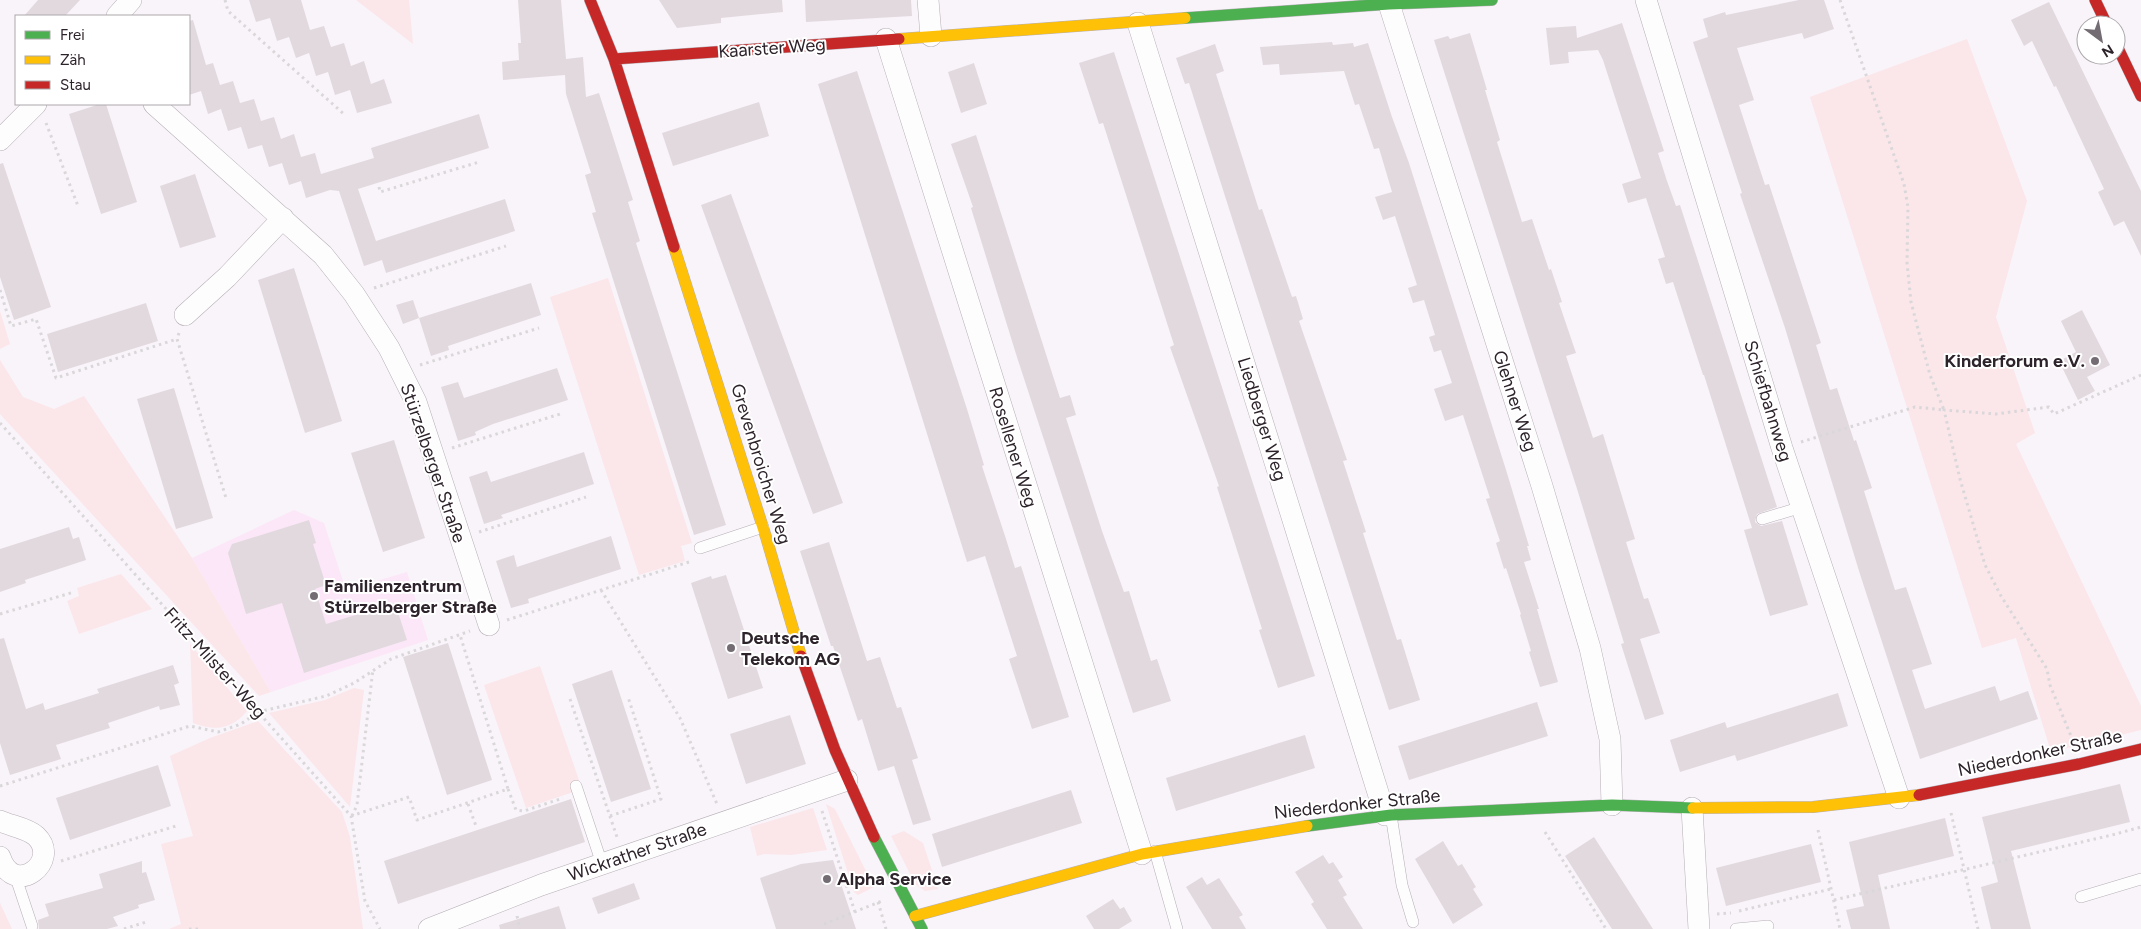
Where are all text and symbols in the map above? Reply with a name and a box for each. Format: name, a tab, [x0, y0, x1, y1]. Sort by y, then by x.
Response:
legend	[15, 15, 190, 105]
north arrow	[2076, 15, 2126, 65]
text: Frei	[60, 26, 85, 44]
street label: Kaarster Weg	[717, 33, 827, 63]
text: N	[2099, 41, 2117, 61]
text: Zäh	[60, 51, 86, 69]
text: Stau	[60, 76, 91, 94]
street label: Schiefbahnweg	[1739, 338, 1797, 464]
street label: Glehner Weg	[1488, 348, 1542, 454]
place label: Kinderforum e.V.	[1944, 350, 2085, 372]
street label: Liedberger Weg	[1233, 354, 1291, 484]
marker: Kinderforum e.V.	[2089, 355, 2101, 367]
street label: Stürzelberger Straße	[395, 380, 471, 546]
street label: Grevenbroicher Weg	[726, 381, 796, 547]
street label: Rosellener Weg	[984, 384, 1042, 510]
place label: Familienzentrum Stürzelberger Straße	[324, 575, 497, 618]
marker: Familienzentrum Stürzelberger Straße	[308, 590, 320, 602]
street label: Fritz-Milster-Weg	[159, 603, 271, 723]
place label: Deutsche Telekom AG	[741, 627, 840, 670]
marker: Deutsche Telekom AG	[725, 642, 737, 654]
street label: Niederdonker Straße	[1956, 725, 2124, 781]
street label: Niederdonker Straße	[1273, 784, 1442, 824]
street label: Wickrather Straße	[565, 818, 710, 886]
place label: Alpha Service	[837, 868, 952, 890]
marker: Alpha Service	[821, 873, 833, 885]

